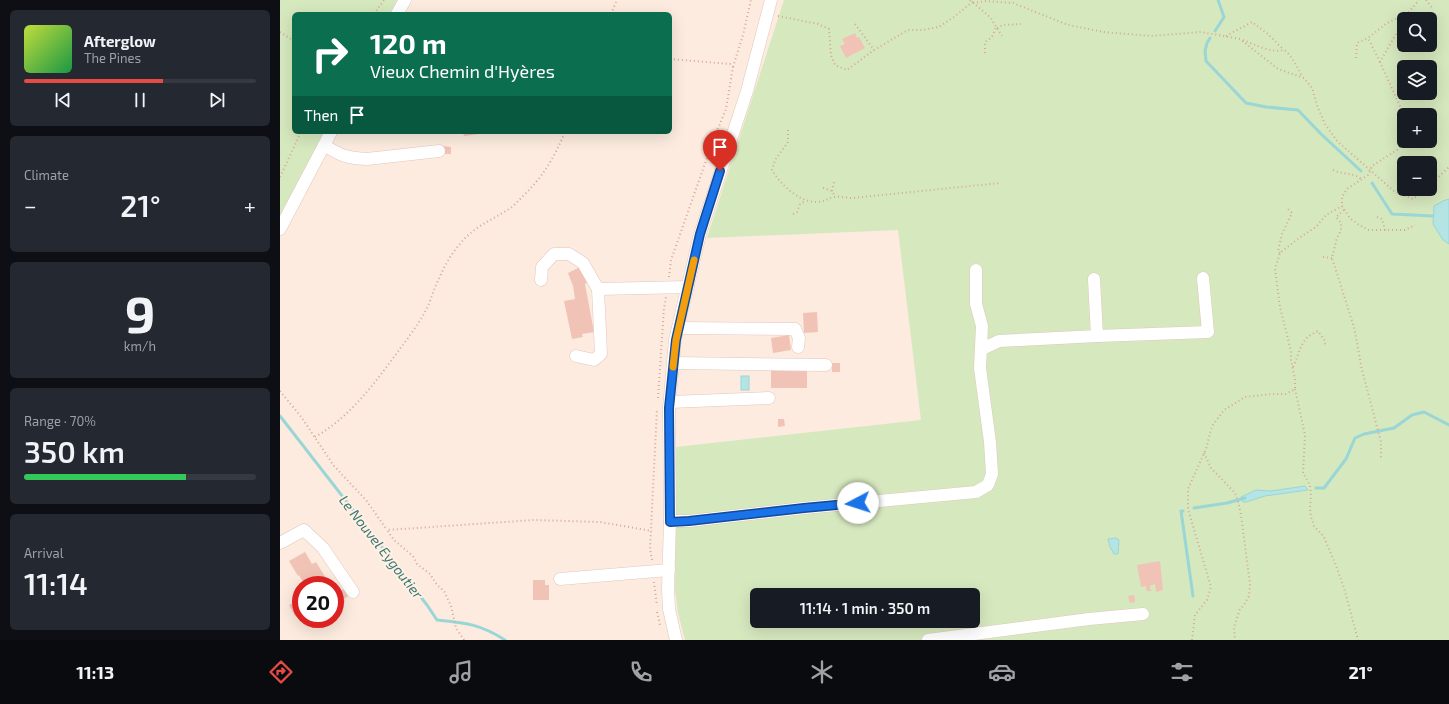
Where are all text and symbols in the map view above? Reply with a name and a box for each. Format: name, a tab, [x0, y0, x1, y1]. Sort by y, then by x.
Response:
map controls	[1397, 12, 1437, 196]
button: search	[1397, 12, 1437, 52]
text: 120 m	[370, 26, 447, 60]
icon: right	[304, 28, 356, 80]
text: Afterglow	[84, 32, 156, 50]
text: The Pines	[84, 50, 141, 66]
text: Vieux Chemin d'Hyères	[370, 60, 555, 82]
button: layers	[1397, 60, 1437, 100]
icon: previous	[52, 89, 74, 111]
icon: pause	[129, 89, 151, 111]
icon: next	[206, 89, 228, 111]
icon: arrive	[346, 104, 368, 126]
text: Then	[304, 106, 338, 124]
button: +	[1397, 108, 1437, 148]
pin	[703, 130, 737, 171]
icon: arrive	[709, 136, 731, 158]
button: −	[1397, 156, 1437, 196]
text: Climate	[24, 167, 69, 183]
text: 21°	[120, 187, 161, 223]
text: −	[24, 192, 37, 218]
text: +	[244, 192, 256, 218]
text: 9	[125, 281, 155, 343]
text: km/h	[124, 338, 156, 354]
text: Range · 70%	[24, 413, 96, 429]
text: 350 km	[24, 433, 125, 469]
position arrow	[837, 482, 879, 524]
water label: Le Nouvel Eygoutier	[336, 492, 427, 602]
text: Arrival	[24, 545, 64, 561]
text: 11:14	[24, 565, 88, 601]
speed limit sign: 20	[292, 576, 344, 628]
text: 11:14 · 1 min · 350 m	[800, 599, 930, 617]
icon: directions	[267, 658, 295, 686]
icon: music	[447, 658, 475, 686]
icon: phone	[627, 658, 655, 686]
icon: climate	[808, 658, 836, 686]
icon: car	[988, 658, 1016, 686]
icon: filters	[1168, 658, 1196, 686]
text: 11:13	[76, 661, 114, 683]
text: 21°	[1348, 661, 1373, 683]

